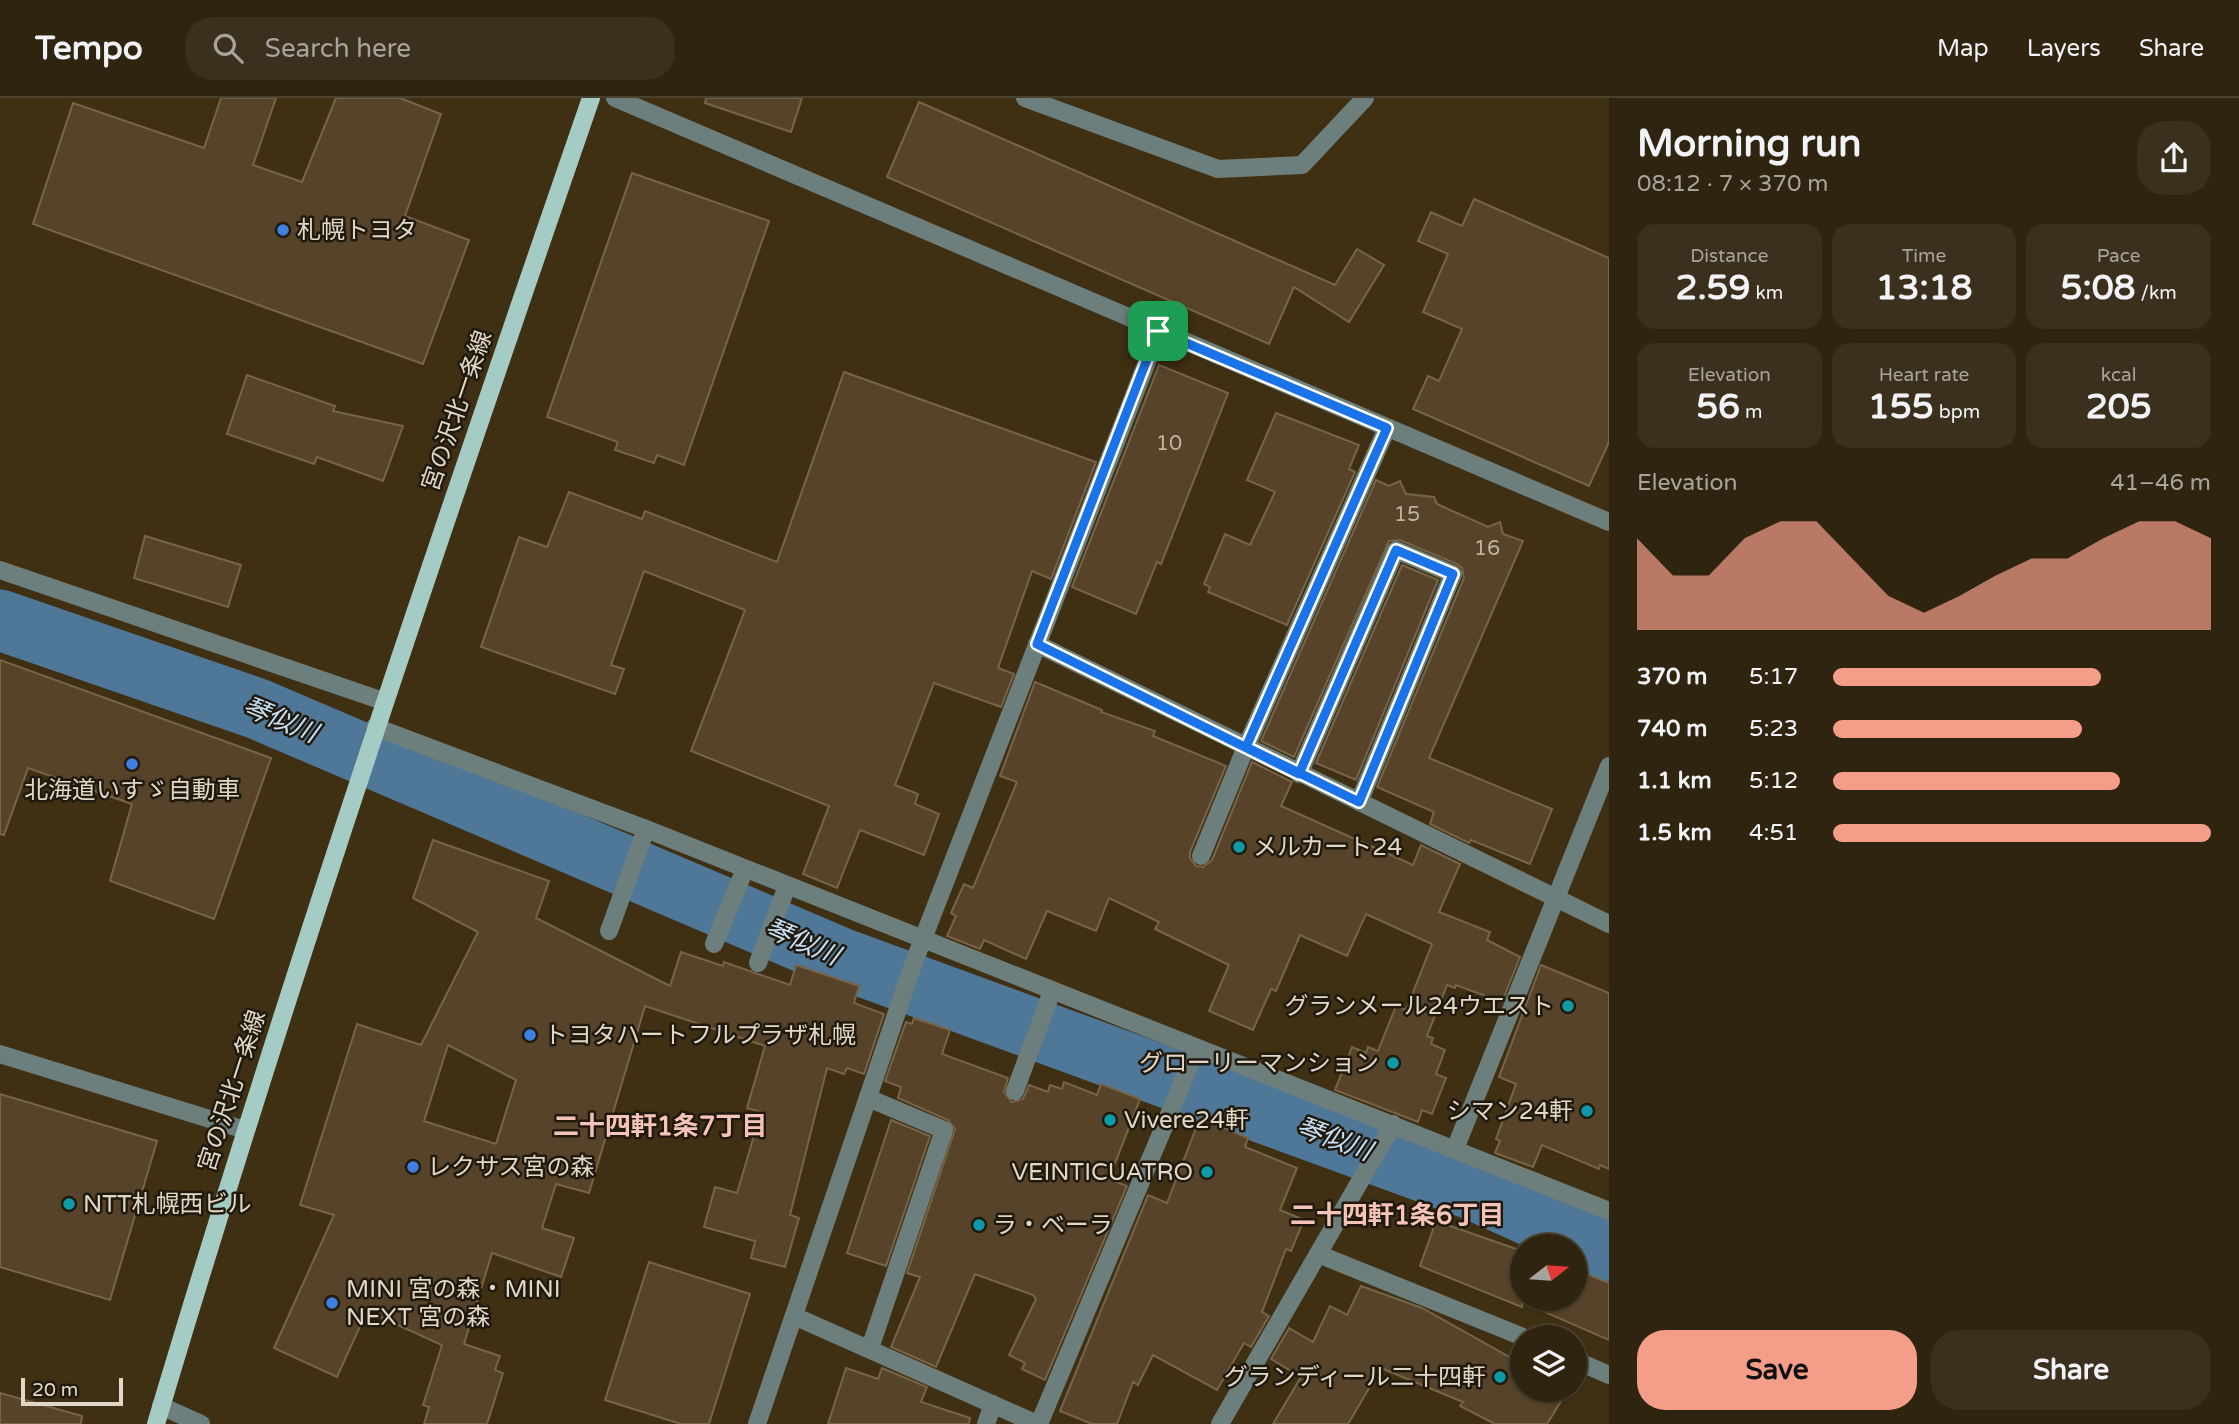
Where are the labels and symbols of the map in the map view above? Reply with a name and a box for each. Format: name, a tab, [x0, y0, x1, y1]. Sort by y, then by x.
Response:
place label: 札幌トヨタ	[297, 216, 417, 245]
marker: 札幌トヨタ	[275, 222, 291, 238]
pin	[1128, 301, 1188, 361]
street label: 宮の沢北一条線	[416, 327, 498, 495]
house number: 10	[1156, 431, 1182, 456]
house number: 15	[1394, 502, 1420, 527]
house number: 16	[1474, 536, 1500, 561]
water label: 琴似川	[238, 691, 325, 750]
marker: 北海道いすゞ自動車	[124, 756, 140, 772]
place label: 北海道いすゞ自動車	[24, 776, 240, 805]
place label: メルカート24	[1253, 833, 1402, 862]
marker: メルカート24	[1231, 839, 1247, 855]
water label: 琴似川	[760, 912, 847, 973]
place label: グランメール24ウエスト	[1285, 992, 1554, 1021]
marker: グランメール24ウエスト	[1560, 998, 1576, 1014]
street label: 宮の沢北一条線	[192, 1007, 272, 1175]
place label: トヨタハートフルプラザ札幌	[544, 1021, 856, 1050]
marker: トヨタハートフルプラザ札幌	[522, 1027, 538, 1043]
place label: グローリーマンション	[1139, 1049, 1379, 1078]
marker: グローリーマンション	[1385, 1055, 1401, 1071]
place label: シマン24軒	[1447, 1097, 1573, 1126]
marker: シマン24軒	[1579, 1103, 1595, 1119]
place label: Vivere24軒	[1124, 1106, 1249, 1135]
district label: 二十四軒1条7丁目	[553, 1111, 767, 1142]
water label: 琴似川	[1292, 1111, 1379, 1168]
marker: Vivere24軒	[1102, 1112, 1118, 1128]
place label: レクサス宮の森	[427, 1153, 595, 1182]
place label: VEINTICUATRO	[1011, 1158, 1193, 1187]
marker: レクサス宮の森	[405, 1159, 421, 1175]
marker: VEINTICUATRO	[1199, 1164, 1215, 1180]
place label: NTT札幌西ビル	[83, 1190, 252, 1219]
marker: NTT札幌西ビル	[61, 1196, 77, 1212]
district label: 二十四軒1条6丁目	[1290, 1200, 1504, 1231]
place label: ラ・ベーラ	[993, 1211, 1113, 1240]
marker: ラ・ベーラ	[971, 1217, 987, 1233]
north arrow	[1510, 1234, 1587, 1311]
place label: MINI 宮の森・MINI NEXT 宮の森	[346, 1275, 561, 1332]
marker: MINI 宮の森・MINI NEXT 宮の森	[324, 1295, 340, 1311]
place label: グランディール二十四軒	[1224, 1363, 1486, 1392]
marker: グランディール二十四軒	[1492, 1369, 1508, 1385]
scale bar	[21, 1375, 122, 1407]

